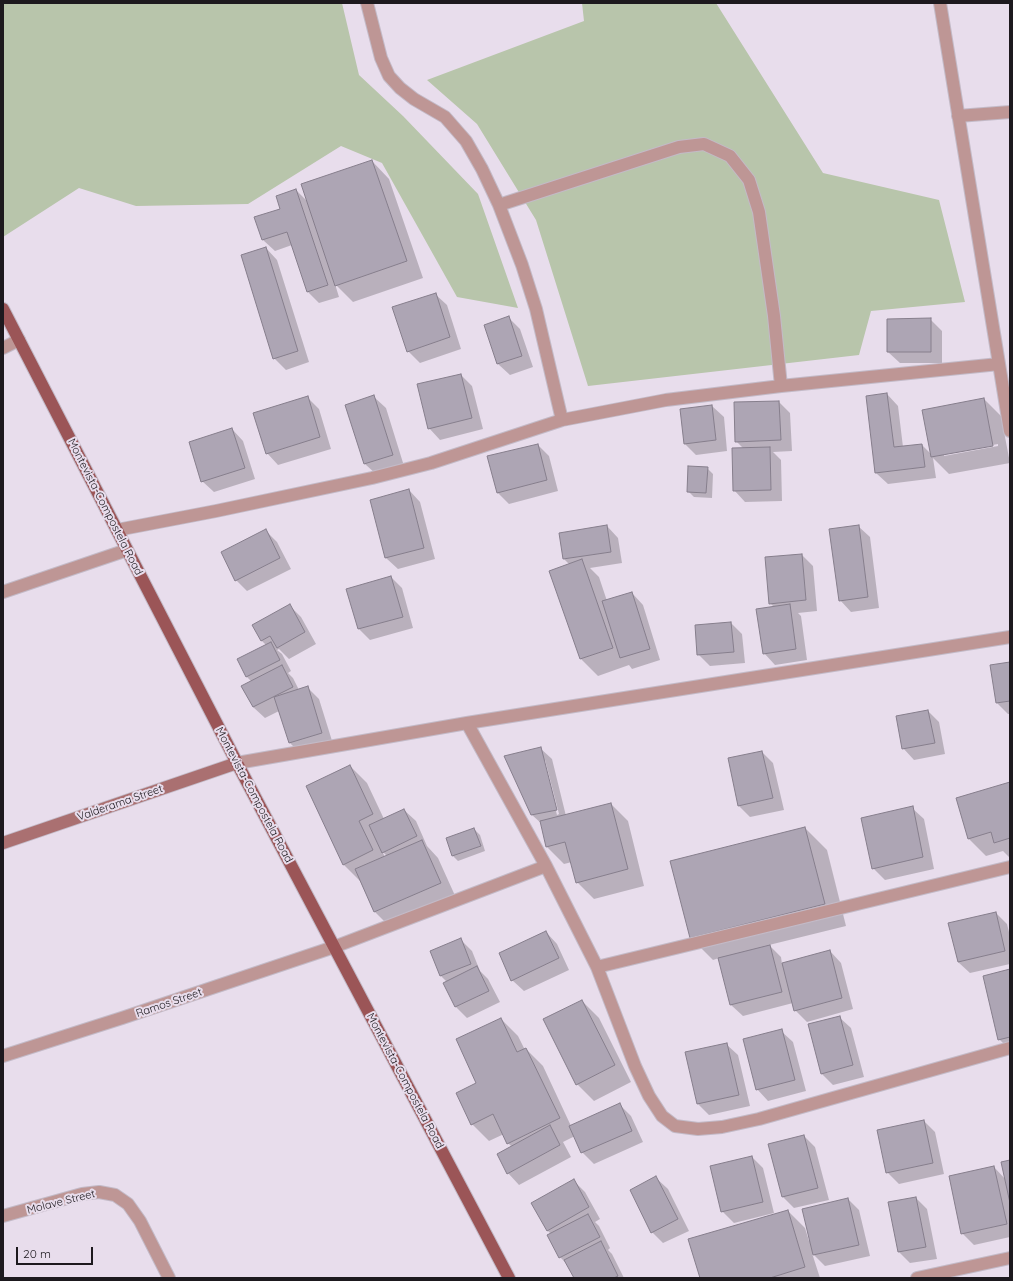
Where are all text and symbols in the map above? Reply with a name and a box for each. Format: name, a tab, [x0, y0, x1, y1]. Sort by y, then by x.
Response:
street label: Montevista-Compostela Road	[65, 436, 145, 578]
street label: Montevista-Compostela Road	[213, 725, 295, 865]
street label: Valderama Street	[75, 782, 165, 824]
street label: Ramos Street	[134, 986, 204, 1020]
street label: Montevista-Compostela Road	[364, 1011, 446, 1151]
street label: Molave Street	[26, 1187, 96, 1217]
scale bar	[18, 1239, 95, 1265]
text: 20 m	[23, 1246, 51, 1261]

